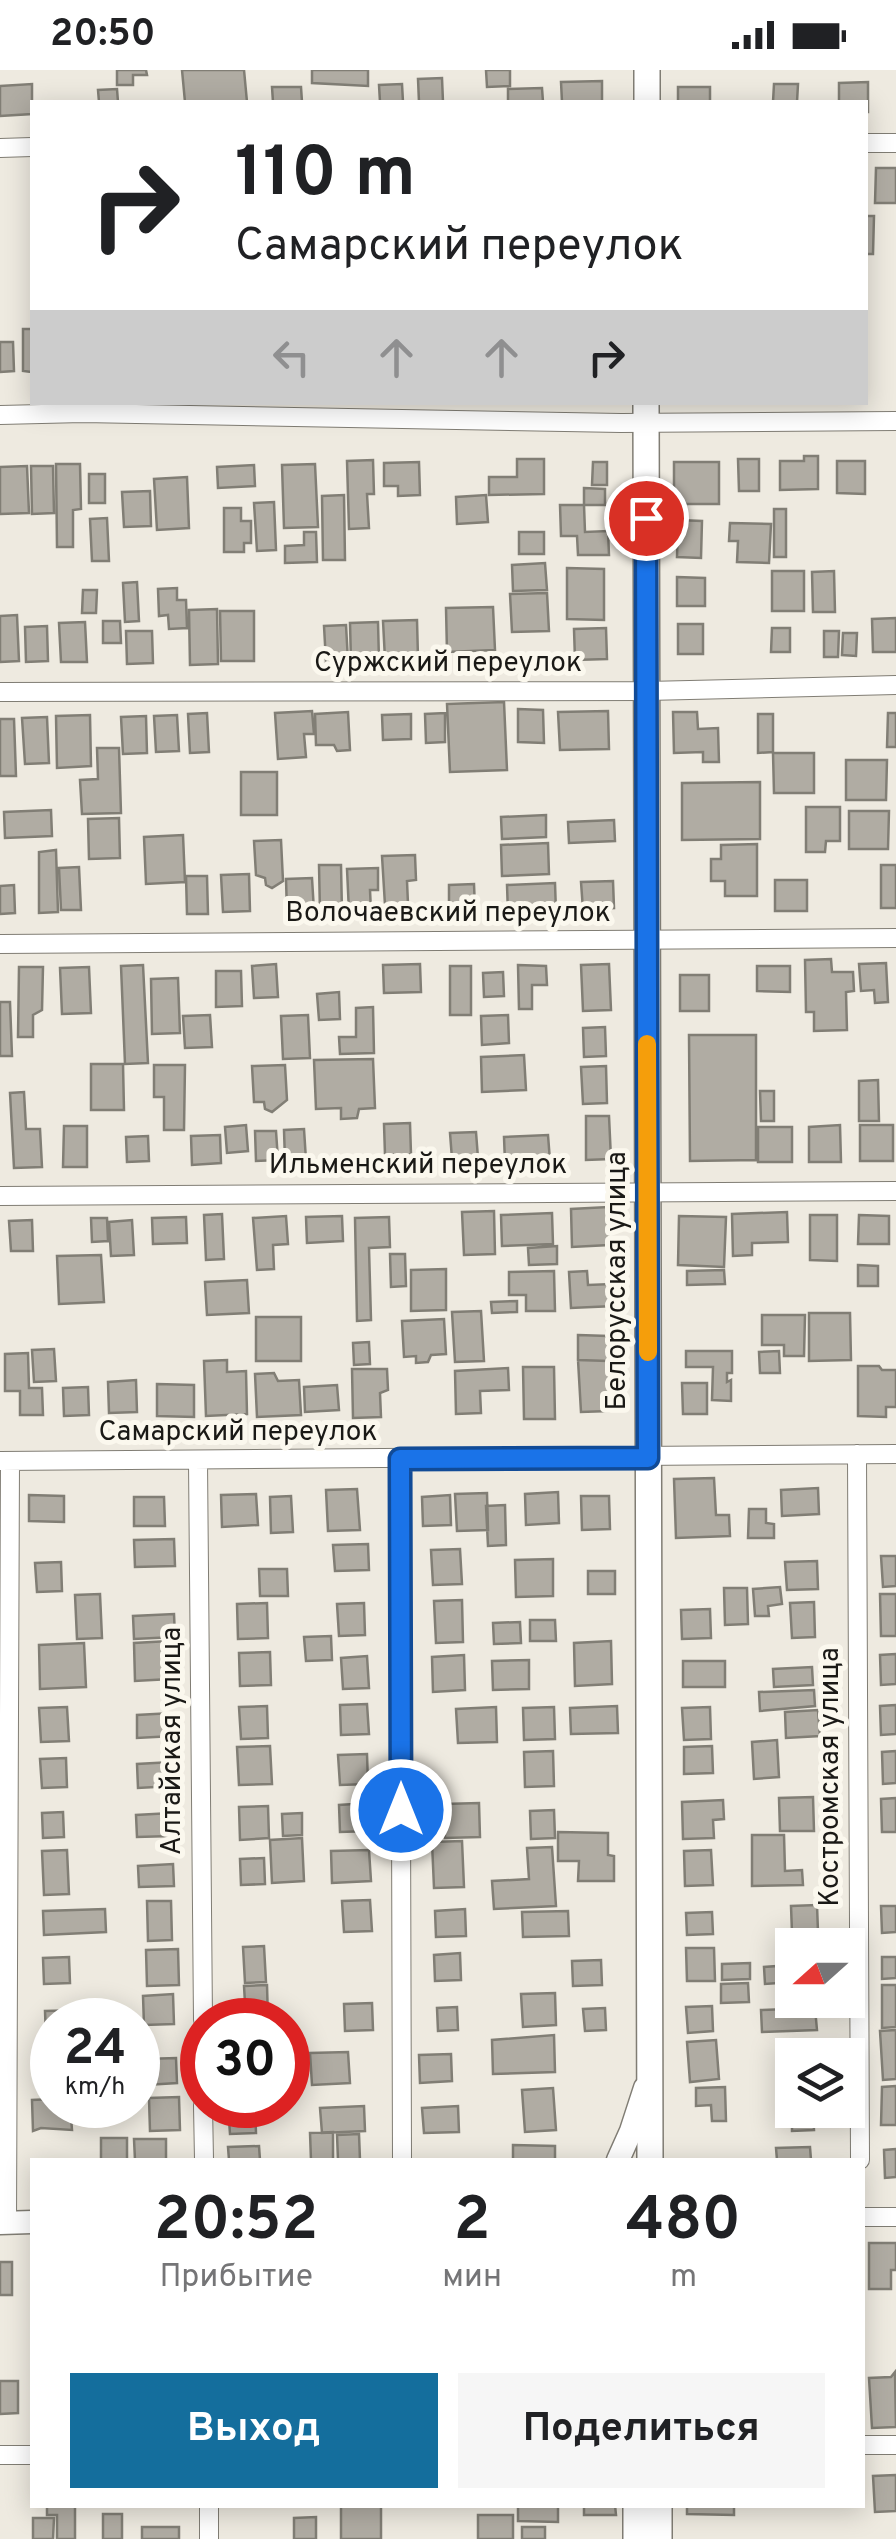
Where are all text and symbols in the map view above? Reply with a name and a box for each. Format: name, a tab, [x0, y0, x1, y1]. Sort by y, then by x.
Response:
text: 20:50	[50, 11, 156, 60]
text: 110 m	[235, 132, 416, 221]
icon: right	[70, 140, 200, 270]
text: Самарский переулок	[235, 219, 684, 276]
icon: left	[264, 330, 319, 385]
icon: ahead	[369, 330, 424, 385]
icon: ahead	[474, 330, 529, 385]
icon: right	[579, 330, 634, 385]
pin	[604, 476, 689, 561]
icon: arrive	[619, 491, 674, 546]
street label: Суржский переулок	[314, 646, 582, 682]
street label: Волочаевский переулок	[285, 896, 611, 932]
street label: Ильменский переулок	[269, 1148, 567, 1184]
street label: Белорусская улица	[600, 1151, 636, 1411]
street label: Самарский переулок	[98, 1415, 378, 1451]
street label: Алтайская улица	[155, 1627, 191, 1855]
street label: Костромская улица	[813, 1647, 849, 1907]
position arrow	[349, 1758, 453, 1862]
north arrow	[775, 1928, 865, 2018]
map controls	[775, 1928, 865, 2128]
speed limit sign: 30	[180, 1998, 310, 2128]
text: 24	[64, 2019, 126, 2082]
button: layers	[775, 2038, 865, 2128]
text: km/h	[65, 2072, 125, 2104]
text: 20:52	[154, 2185, 318, 2261]
text: 2	[454, 2185, 490, 2261]
text: 480	[626, 2185, 741, 2261]
text: Прибытие	[159, 2258, 313, 2298]
text: мин	[442, 2258, 502, 2298]
text: m	[670, 2258, 697, 2298]
button: Выход	[70, 2373, 438, 2488]
button: Поделиться	[458, 2373, 825, 2488]

